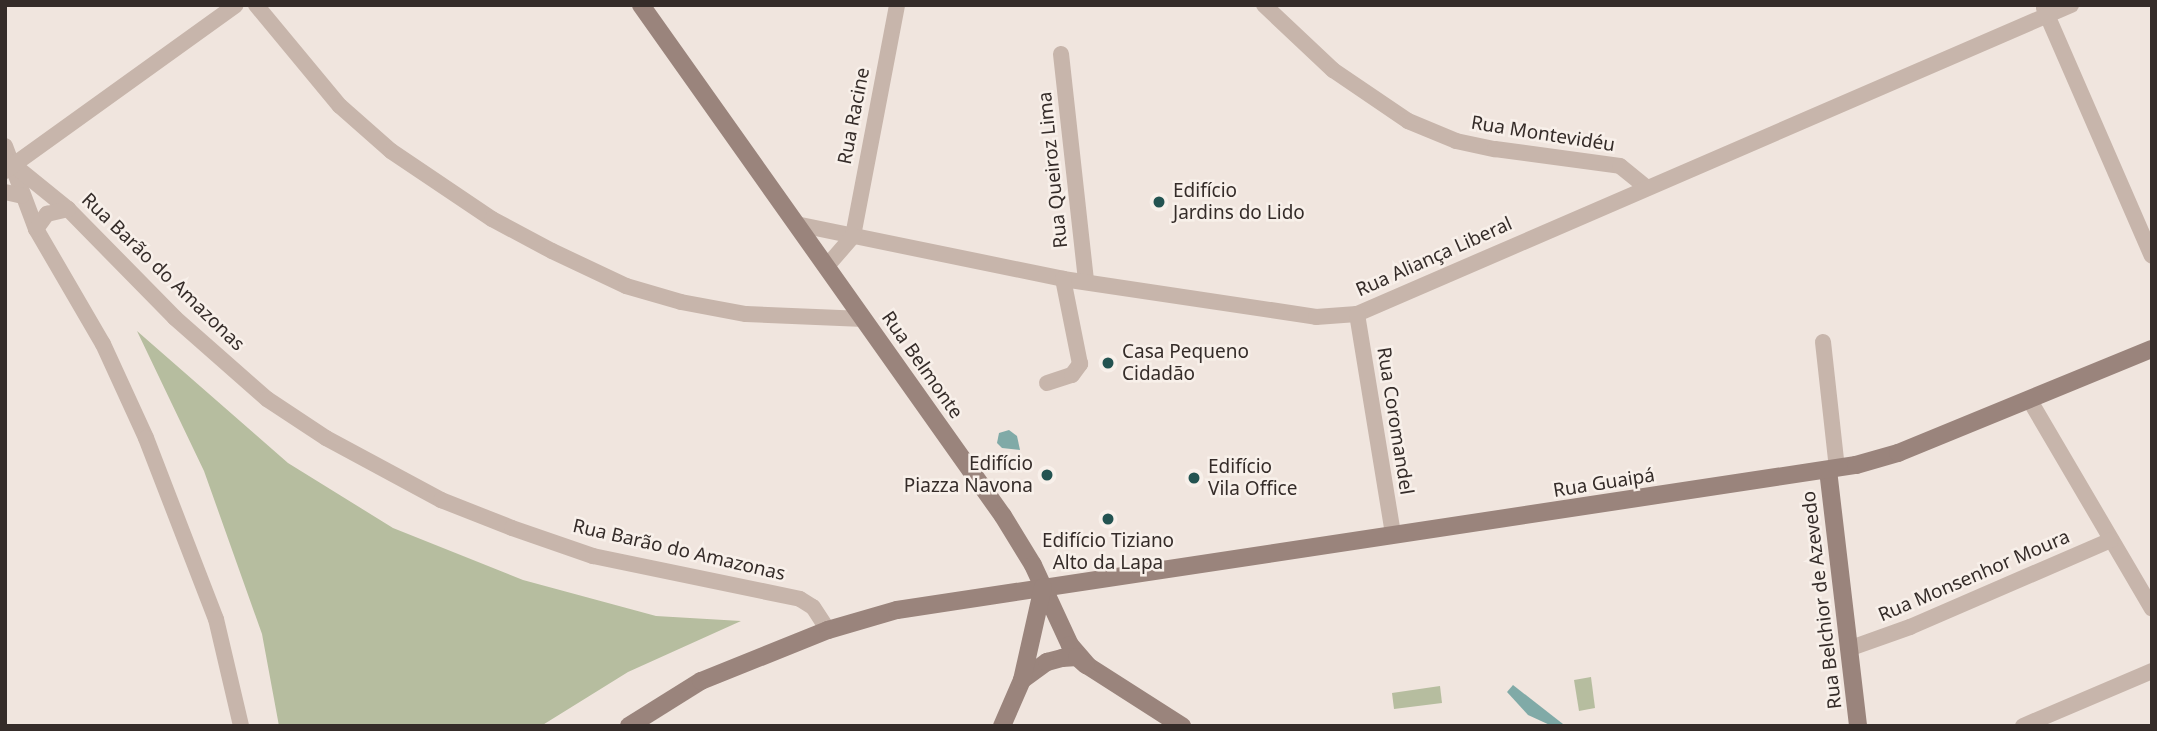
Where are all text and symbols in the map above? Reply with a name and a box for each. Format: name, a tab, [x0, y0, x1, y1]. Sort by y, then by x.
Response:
street label: Rua Racine	[833, 66, 875, 166]
street label: Rua Queiroz Lima	[1033, 91, 1073, 249]
street label: Rua Montevidéu	[1469, 111, 1617, 157]
place label: Edifício Jardins do Lido	[1173, 180, 1305, 224]
street label: Rua Barão do Amazonas	[77, 188, 249, 356]
marker: Edifício Jardins do Lido	[1151, 194, 1167, 210]
street label: Rua Aliança Liberal	[1352, 212, 1516, 302]
street label: Rua Belmonte	[877, 307, 967, 423]
place label: Casa Pequeno Cidadão	[1122, 341, 1249, 385]
street label: Rua Coromandel	[1372, 346, 1418, 496]
marker: Casa Pequeno Cidadão	[1100, 355, 1116, 371]
place label: Edifício Piazza Navona	[904, 453, 1033, 497]
place label: Edifício Vila Office	[1208, 456, 1297, 500]
street label: Rua Guaipá	[1552, 464, 1656, 502]
marker: Edifício Piazza Navona	[1039, 467, 1055, 483]
marker: Edifício Vila Office	[1186, 470, 1202, 486]
street label: Rua Belchior de Azevedo	[1797, 490, 1847, 710]
marker: Edifício Tiziano Alto da Lapa	[1100, 511, 1116, 527]
street label: Rua Barão do Amazonas	[571, 514, 787, 586]
street label: Rua Monsenhor Moura	[1875, 525, 2073, 627]
place label: Edifício Tiziano Alto da Lapa	[1042, 530, 1174, 574]

